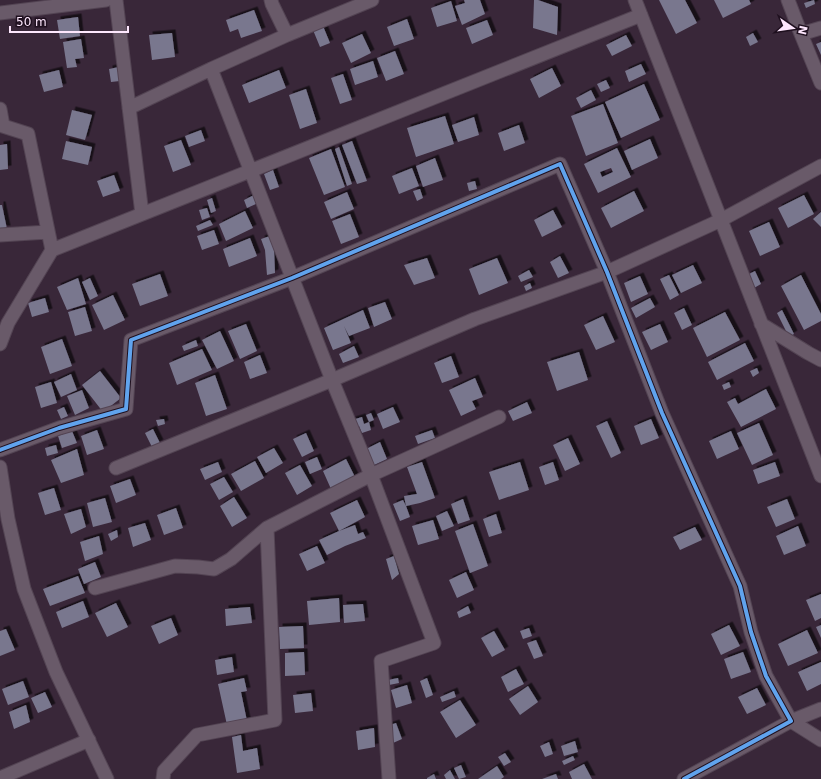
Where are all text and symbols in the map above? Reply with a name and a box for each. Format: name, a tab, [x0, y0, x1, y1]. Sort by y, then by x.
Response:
scale bar	[10, 8, 128, 34]
north arrow	[773, 8, 813, 48]
text: 50 m	[16, 15, 47, 29]
text: N	[795, 24, 810, 36]

